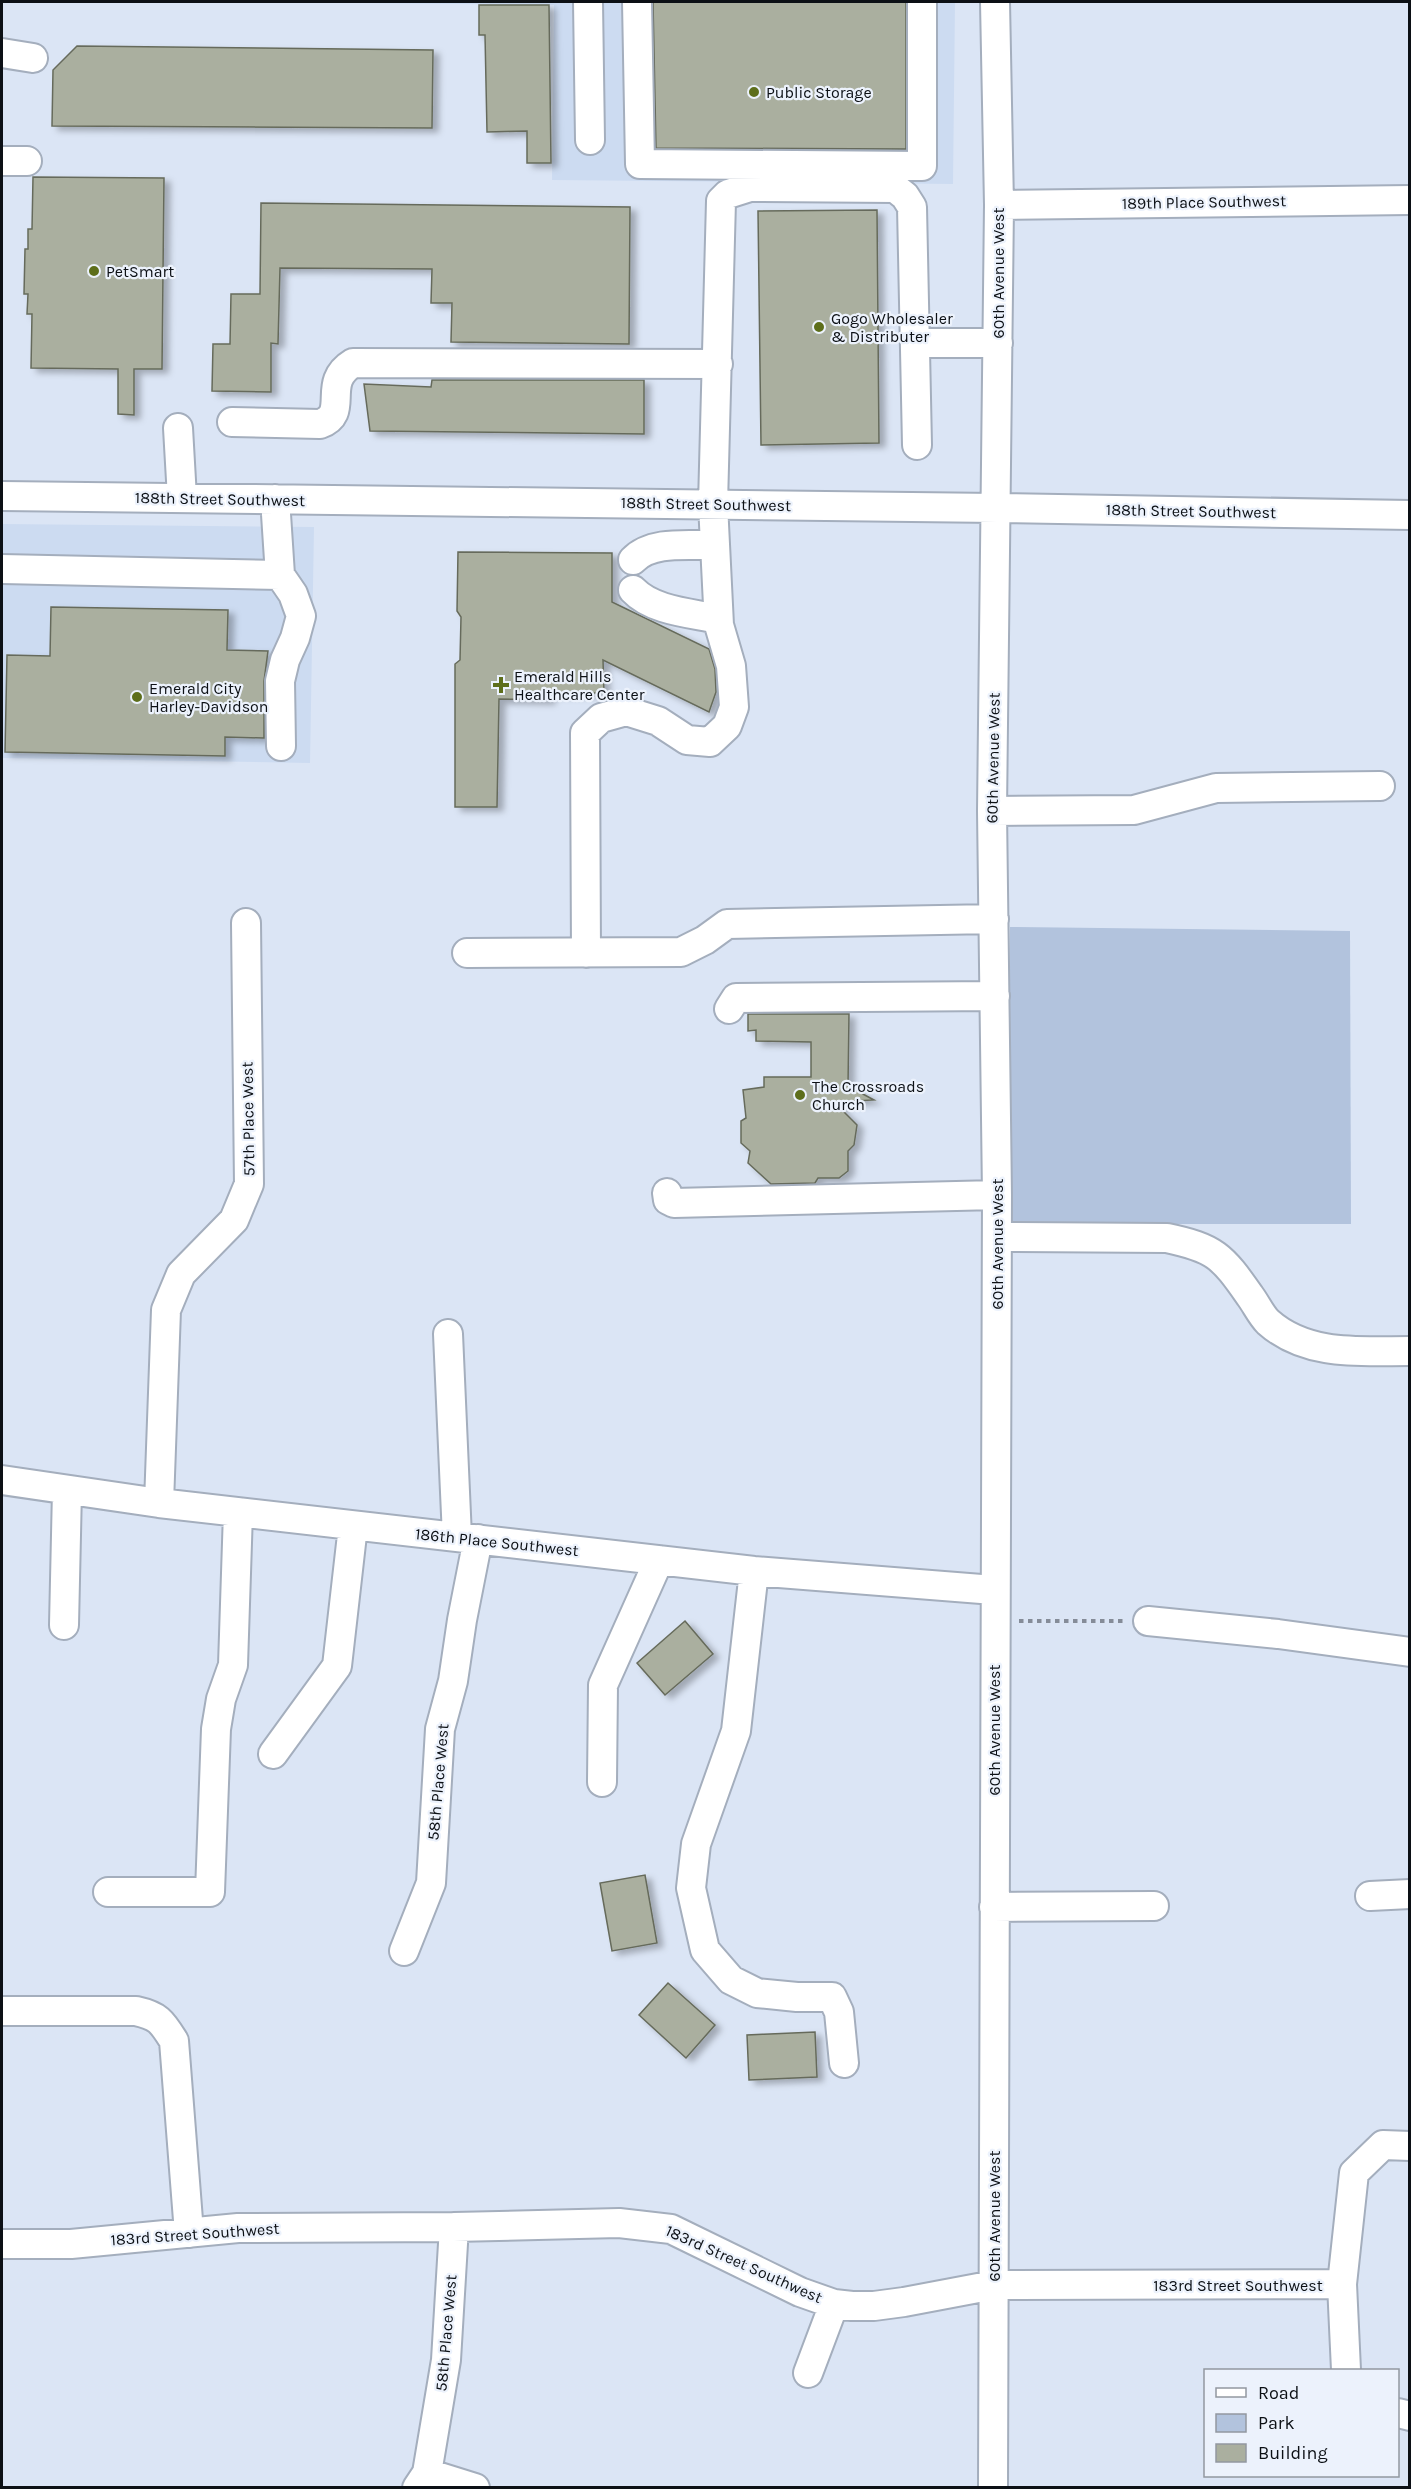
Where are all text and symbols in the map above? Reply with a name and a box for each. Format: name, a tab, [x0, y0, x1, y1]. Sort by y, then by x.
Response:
place label: Public Storage	[766, 83, 872, 102]
marker: Public Storage	[747, 85, 761, 99]
street label: 189th Place Southwest	[1122, 191, 1286, 213]
street label: 60th Avenue West	[989, 207, 1008, 339]
place label: PetSmart	[106, 262, 174, 281]
marker: PetSmart	[87, 264, 101, 278]
place label: Gogo Wholesaler & Distributer	[831, 309, 953, 346]
marker: Gogo Wholesaler & Distributer	[812, 320, 826, 334]
street label: 188th Street Southwest	[135, 488, 305, 510]
street label: 188th Street Southwest	[621, 493, 791, 515]
street label: 188th Street Southwest	[1106, 500, 1276, 522]
place label: Emerald Hills Healthcare Center	[514, 667, 645, 704]
marker: Emerald Hills Healthcare Center	[492, 676, 510, 694]
place label: Emerald City Harley-Davidson	[149, 679, 268, 716]
marker: Emerald City Harley-Davidson	[130, 690, 144, 704]
street label: 60th Avenue West	[982, 692, 1004, 824]
street label: 57th Place West	[237, 1061, 259, 1177]
place label: The Crossroads Church	[812, 1077, 924, 1114]
marker: The Crossroads Church	[793, 1088, 807, 1102]
street label: 60th Avenue West	[988, 1178, 1007, 1310]
street label: 186th Place Southwest	[414, 1524, 580, 1560]
street label: 60th Avenue West	[985, 1664, 1004, 1796]
street label: 58th Place West	[423, 1723, 453, 1841]
street label: 60th Avenue West	[985, 2150, 1004, 2282]
street label: 183rd Street Southwest	[110, 2219, 280, 2249]
street label: 183rd Street Southwest	[663, 2221, 825, 2307]
street label: 58th Place West	[431, 2274, 461, 2392]
street label: 183rd Street Southwest	[1153, 2276, 1323, 2295]
legend	[1204, 2369, 1399, 2477]
text: Road	[1258, 2382, 1299, 2404]
text: Park	[1258, 2412, 1295, 2434]
text: Building	[1258, 2442, 1328, 2464]

